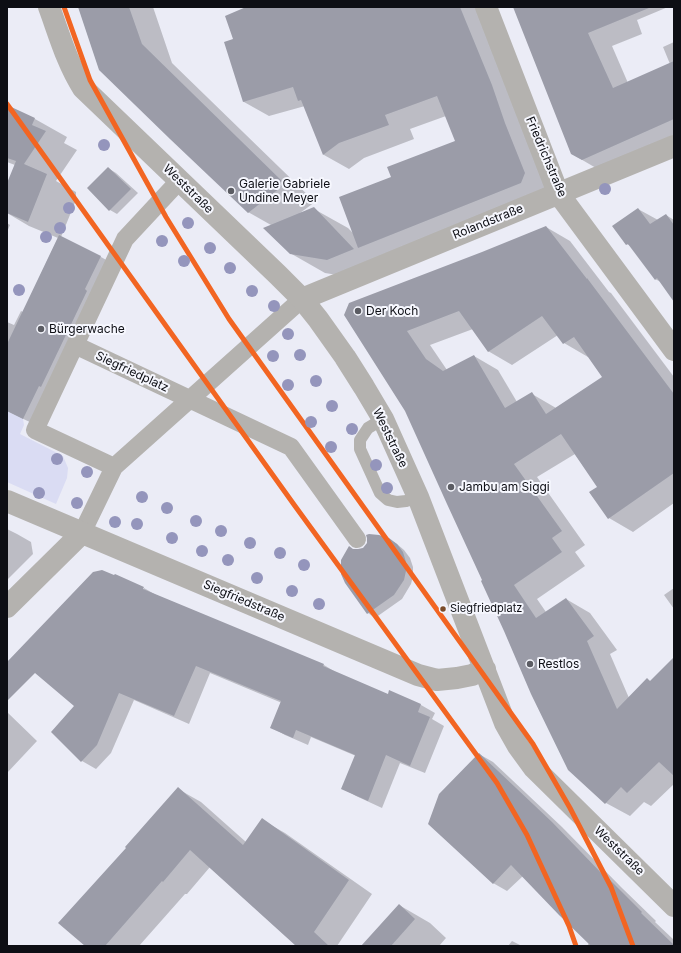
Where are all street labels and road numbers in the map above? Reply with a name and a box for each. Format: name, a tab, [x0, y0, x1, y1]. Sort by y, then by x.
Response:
street label: Friedrichstraße	[523, 115, 569, 199]
street label: Weststraße	[160, 162, 216, 216]
street label: Rolandstraße	[451, 201, 525, 243]
street label: Siegfriedplatz	[93, 349, 171, 395]
street label: Weststraße	[369, 406, 411, 470]
street label: Siegfriedstraße	[201, 577, 287, 625]
street label: Weststraße	[591, 824, 647, 878]

